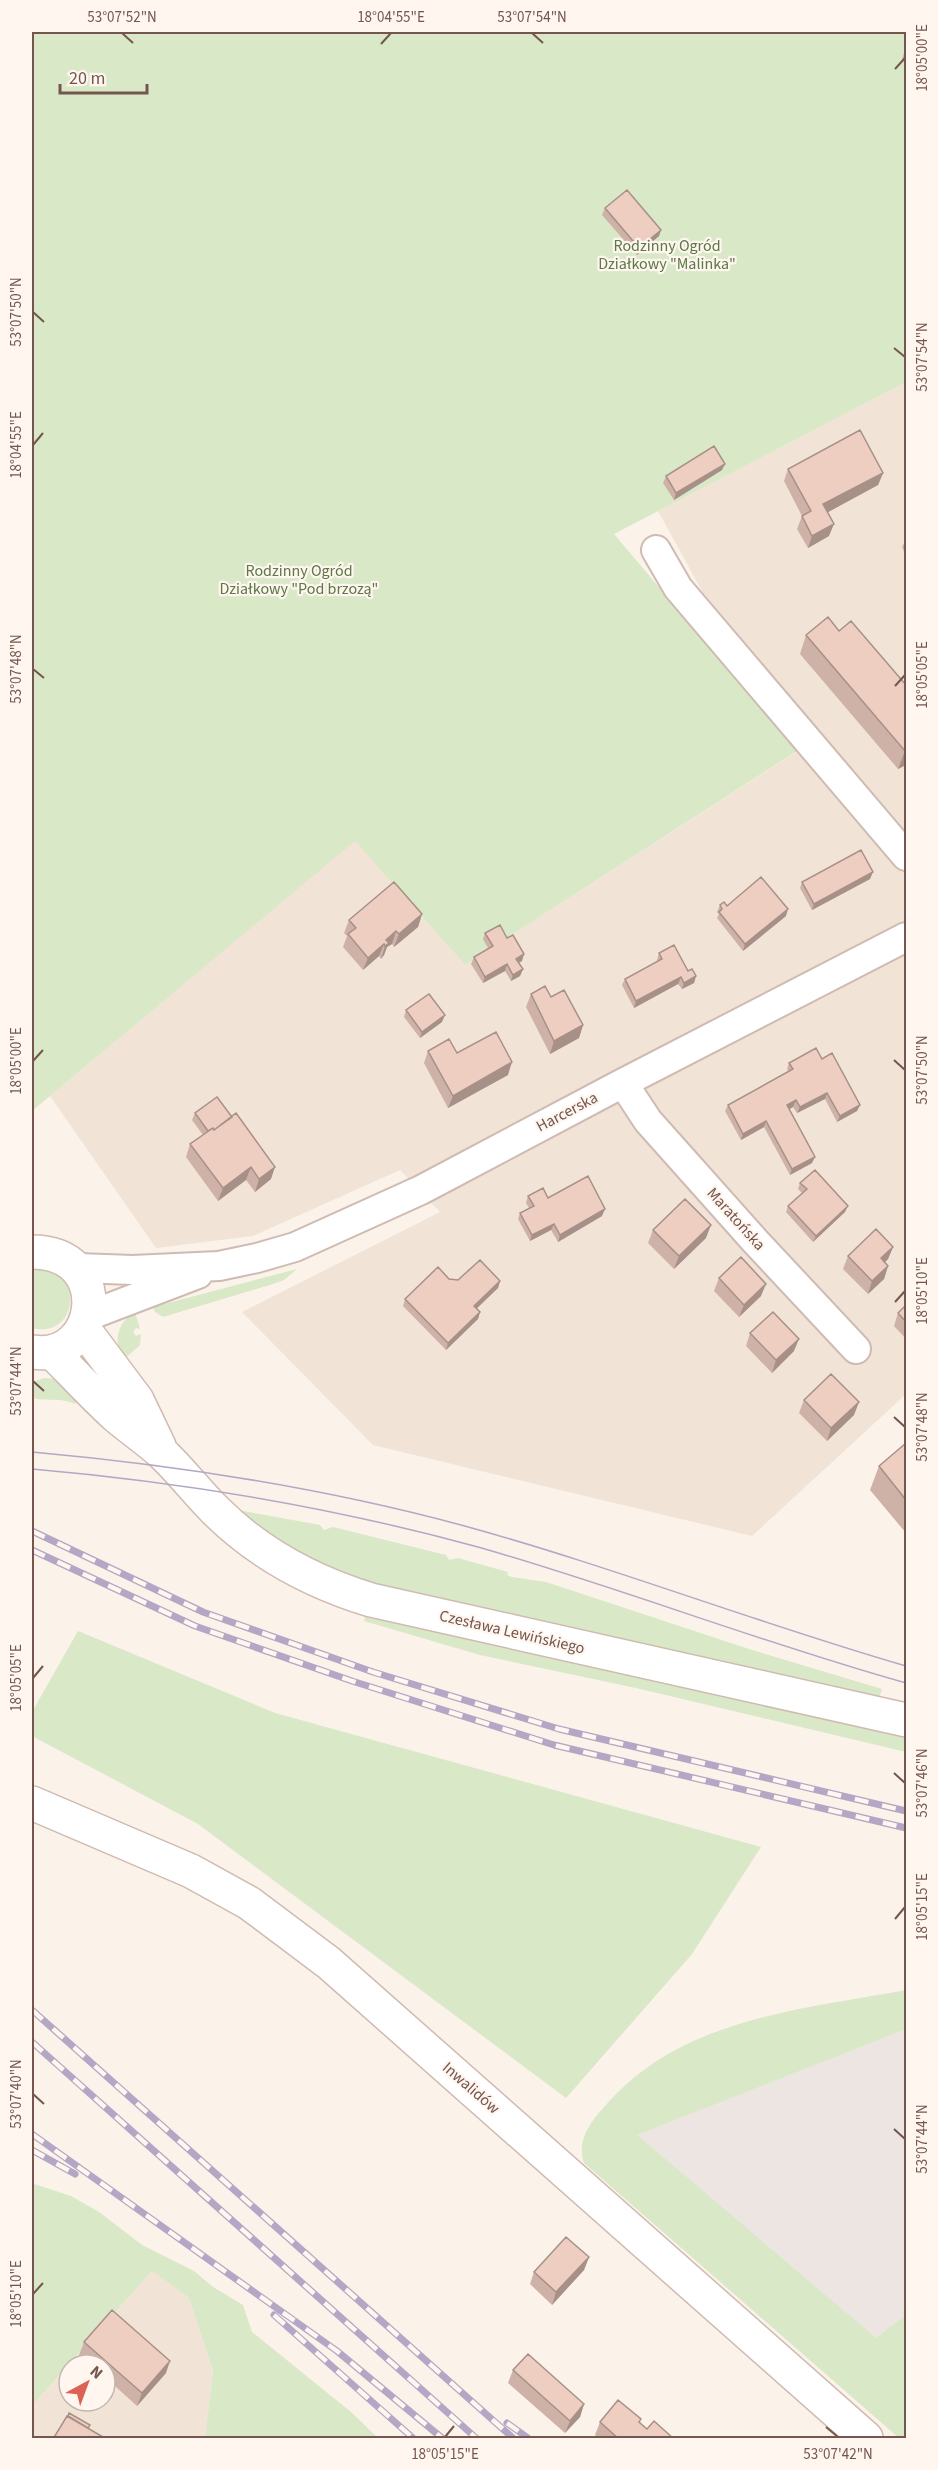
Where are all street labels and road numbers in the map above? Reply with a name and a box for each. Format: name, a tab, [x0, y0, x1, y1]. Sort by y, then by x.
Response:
street label: Harcerska	[532, 1087, 602, 1137]
street label: Maratońska	[702, 1183, 770, 1255]
street label: Czesława Lewińskiego	[437, 1605, 587, 1659]
street label: Inwalidów	[438, 2057, 505, 2119]

